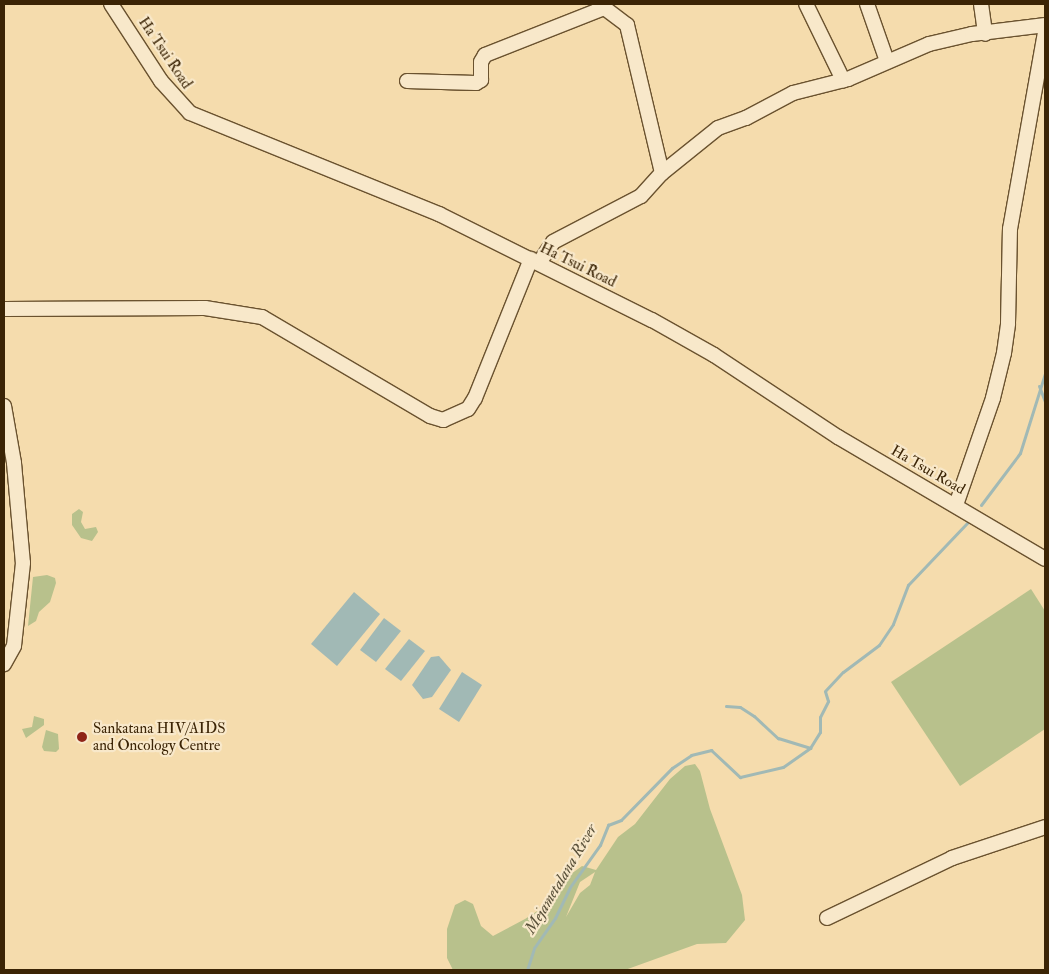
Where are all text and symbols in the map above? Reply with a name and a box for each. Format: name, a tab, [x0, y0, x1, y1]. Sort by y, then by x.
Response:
street label: Ha Tsui Road	[134, 14, 196, 92]
street label: Ha Tsui Road	[537, 239, 619, 291]
street label: Ha Tsui Road	[888, 442, 968, 498]
place label: Sankatana HIV/AIDS and Oncology Centre	[93, 719, 225, 754]
marker: Sankatana HIV/AIDS and Oncology Centre	[75, 730, 89, 744]
water label: Mejametalana River	[521, 821, 601, 937]

